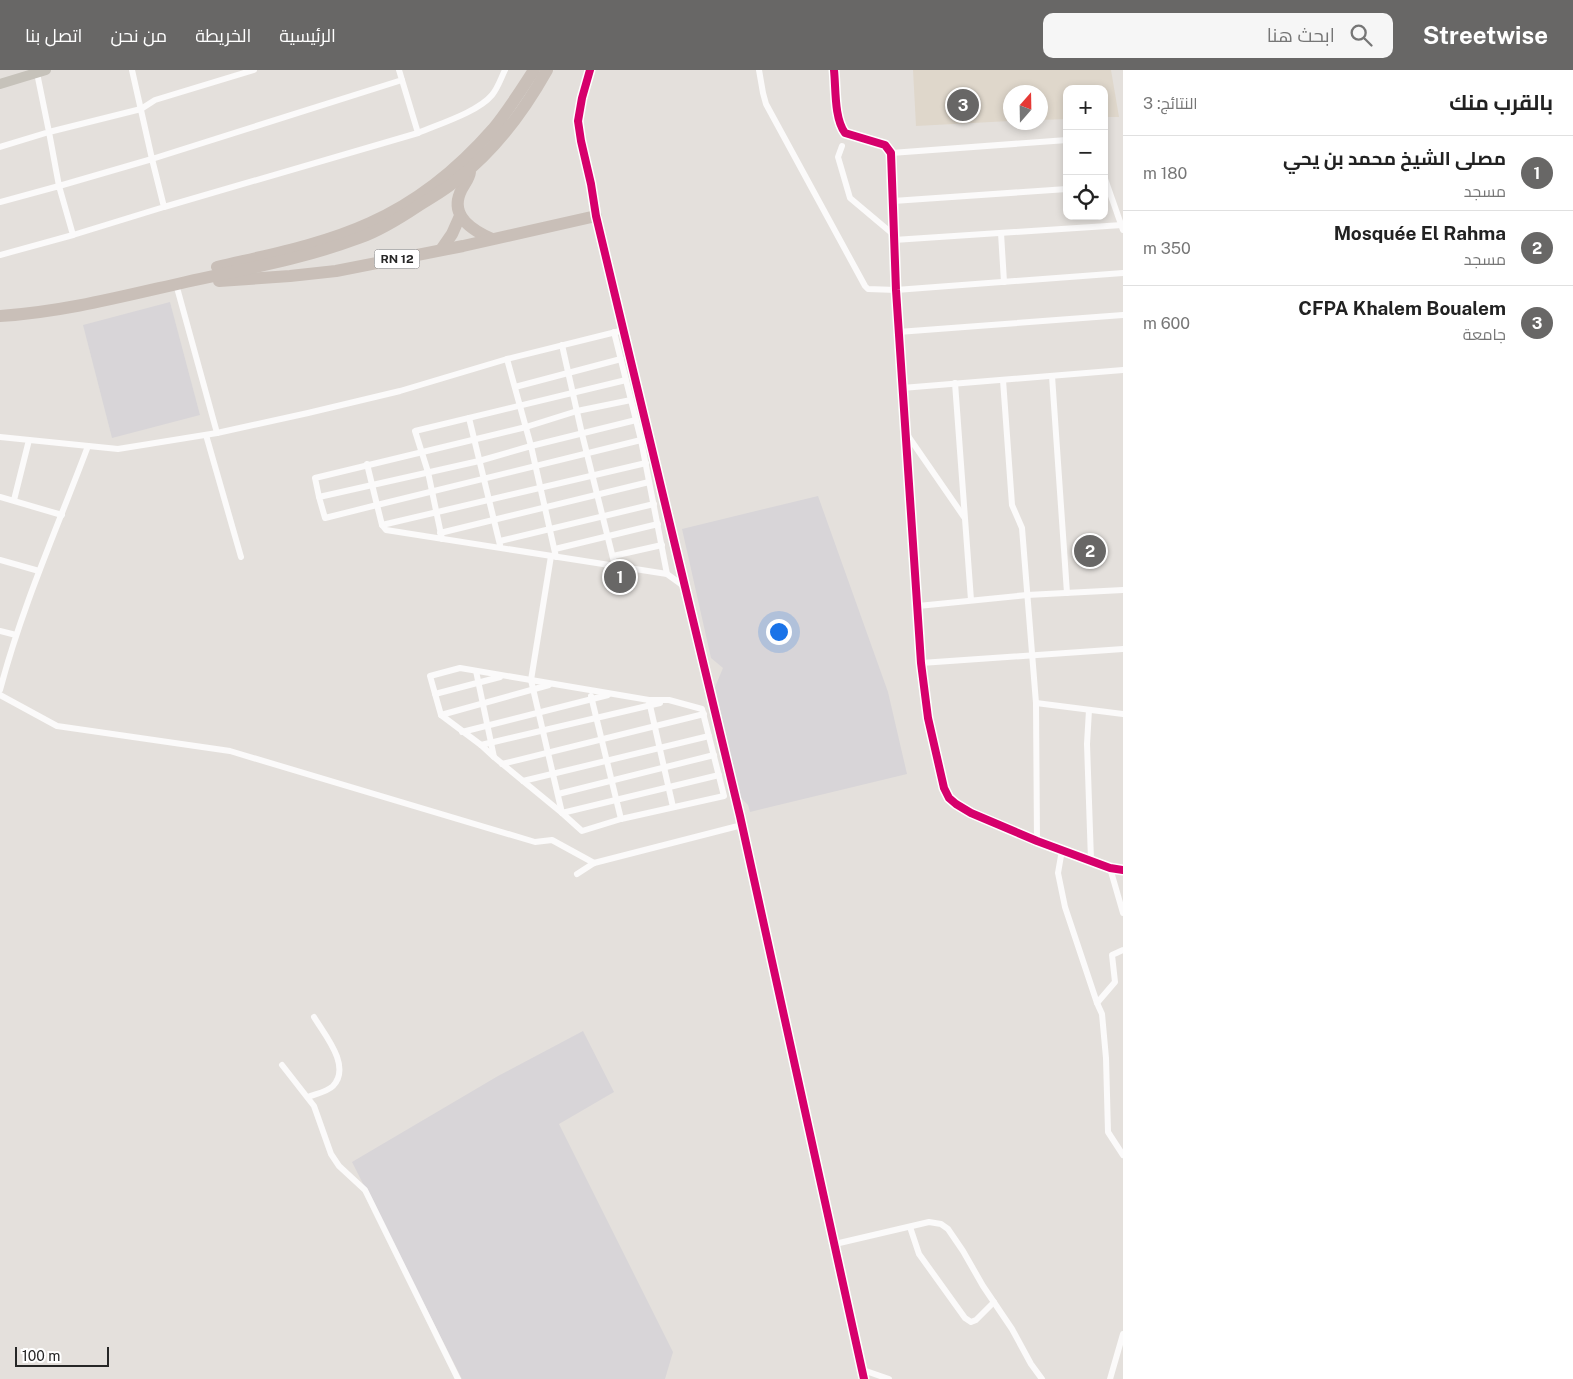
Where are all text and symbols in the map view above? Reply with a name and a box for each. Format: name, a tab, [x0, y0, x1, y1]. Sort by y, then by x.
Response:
search box	[1043, 13, 1393, 58]
icon: search	[1347, 21, 1375, 49]
text: Streetwise	[1423, 21, 1548, 49]
text: ابحث هنا	[1267, 24, 1335, 46]
text: اتصل بنا	[25, 25, 82, 46]
text: من نحن	[110, 25, 167, 46]
text: الخريطة	[195, 25, 251, 46]
text: الرئيسية	[279, 25, 336, 46]
north arrow	[1003, 85, 1048, 130]
map controls	[1063, 85, 1108, 220]
button: +	[1063, 85, 1108, 130]
pin: 3	[947, 86, 979, 124]
text: بالقرب منك	[1449, 90, 1553, 115]
text: النتائج: 3	[1143, 94, 1198, 113]
button: −	[1063, 130, 1108, 175]
text: مصلى الشيخ محمد بن يحي	[1283, 147, 1506, 169]
text: 180 m	[1143, 164, 1187, 183]
text: 1	[1534, 164, 1540, 183]
button: locate	[1063, 175, 1108, 220]
text: مسجد	[1464, 182, 1506, 201]
text: Mosquée El Rahma	[1334, 222, 1506, 244]
text: 350 m	[1143, 239, 1191, 258]
text: 2	[1532, 239, 1542, 258]
road number: RN 12	[374, 250, 420, 268]
text: مسجد	[1464, 250, 1506, 269]
text: CFPA Khalem Boualem	[1298, 297, 1506, 319]
text: 600 m	[1143, 314, 1190, 333]
text: 3	[1532, 314, 1542, 333]
text: جامعة	[1463, 325, 1506, 344]
pin: 2	[1074, 532, 1106, 570]
pin: 1	[604, 558, 636, 596]
your location	[766, 619, 792, 645]
scale bar	[15, 1344, 109, 1367]
text: 100 m	[22, 1348, 60, 1364]

